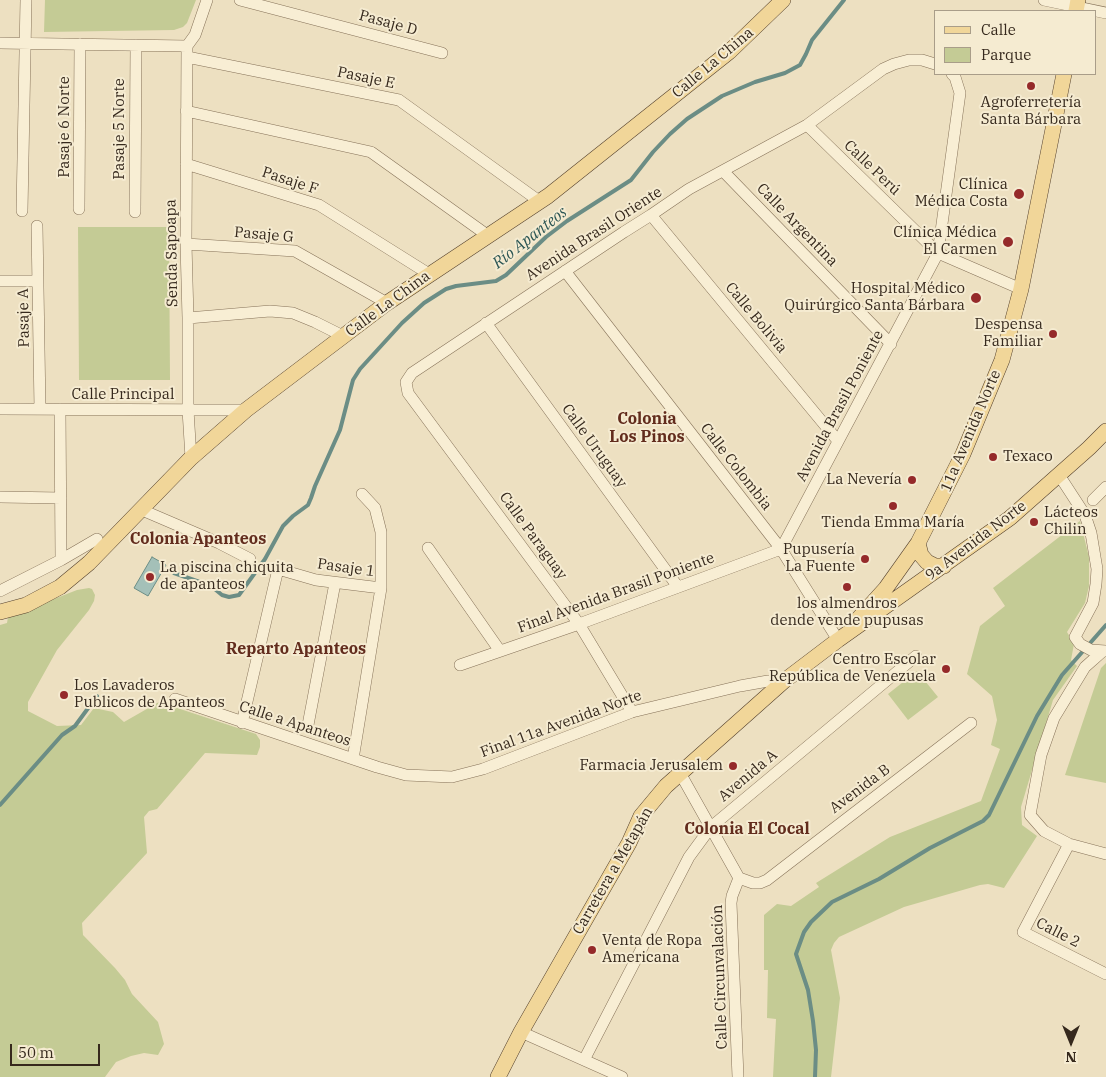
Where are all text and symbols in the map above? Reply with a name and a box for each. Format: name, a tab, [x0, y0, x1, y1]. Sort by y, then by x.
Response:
street label: Pasaje D	[357, 7, 419, 39]
legend	[934, 10, 1096, 75]
text: Calle	[981, 20, 1016, 39]
street label: Calle La China	[669, 24, 757, 102]
text: Parque	[981, 45, 1031, 64]
street label: Pasaje E	[336, 63, 396, 93]
street label: Pasaje 6 Norte	[56, 76, 74, 178]
street label: Pasaje 5 Norte	[111, 78, 129, 180]
marker: Agroferretería Santa Bárbara	[1025, 80, 1037, 92]
place label: Agroferretería Santa Bárbara	[981, 94, 1081, 129]
street label: Calle Perú	[840, 137, 904, 199]
street label: Pasaje F	[259, 163, 321, 199]
place label: Clínica Médica Costa	[915, 176, 1008, 211]
street label: Calle Argentina	[753, 180, 841, 270]
street label: Avenida Brasil Oriente	[522, 183, 666, 285]
marker: Clínica Médica Costa	[1012, 187, 1026, 201]
street label: Senda Sapoapa	[162, 199, 182, 307]
water label: Río Apanteos	[489, 203, 571, 273]
street label: Pasaje G	[233, 223, 295, 247]
place label: Clínica Médica El Carmen	[893, 224, 997, 259]
marker: Clínica Médica El Carmen	[1001, 235, 1015, 249]
street label: Calle La China	[342, 267, 434, 341]
street label: Calle Bolivia	[721, 279, 791, 357]
place label: Hospital Médico Quirúrgico Santa Bárbara	[784, 280, 965, 315]
street label: Pasaje A	[14, 288, 34, 348]
marker: Hospital Médico Quirúrgico Santa Bárbara	[969, 291, 983, 305]
place label: Despensa Familiar	[975, 316, 1043, 351]
street label: Avenida Brasil Poniente	[792, 327, 888, 485]
marker: Despensa Familiar	[1047, 328, 1059, 340]
street label: 11a Avenida Norte	[937, 367, 1005, 495]
street label: Calle Principal	[72, 386, 174, 404]
street label: Calle Uruguay	[558, 401, 630, 491]
district label: Colonia Los Pinos	[609, 409, 685, 447]
street label: Calle Colombia	[696, 420, 776, 514]
place label: Texaco	[1003, 448, 1053, 466]
marker: Texaco	[987, 451, 999, 463]
place label: La Nevería	[826, 471, 902, 489]
marker: La Nevería	[906, 474, 918, 486]
street label: Calle Paraguay	[495, 489, 571, 583]
street label: 9a Avenida Norte	[922, 497, 1030, 585]
marker: Tienda Emma María	[887, 500, 899, 512]
place label: Lácteos Chilin	[1044, 504, 1098, 539]
place label: Tienda Emma María	[821, 514, 965, 532]
marker: Lácteos Chilin	[1028, 516, 1040, 528]
district label: Colonia Apanteos	[130, 529, 266, 549]
place label: Pupusería La Fuente	[783, 541, 855, 576]
street label: Final Avenida Brasil Poniente	[515, 549, 717, 637]
marker: Pupusería La Fuente	[859, 553, 871, 565]
street label: Pasaje 1	[316, 555, 376, 581]
place label: La piscina chiquita de apanteos	[160, 559, 294, 594]
marker: La piscina chiquita de apanteos	[144, 571, 156, 583]
marker: los almendros dende vende pupusas	[841, 581, 853, 593]
place label: los almendros dende vende pupusas	[770, 595, 924, 630]
district label: Reparto Apanteos	[226, 639, 366, 659]
place label: Centro Escolar República de Venezuela	[769, 651, 936, 686]
marker: Centro Escolar República de Venezuela	[940, 663, 952, 675]
place label: Los Lavaderos Publicos de Apanteos	[74, 677, 225, 712]
street label: Final 11a Avenida Norte	[478, 686, 644, 762]
marker: Los Lavaderos Publicos de Apanteos	[58, 689, 70, 701]
street label: Calle a Apanteos	[237, 697, 353, 751]
street label: Avenida A	[715, 746, 781, 806]
place label: Farmacia Jerusalem	[579, 757, 723, 775]
marker: Farmacia Jerusalem	[727, 760, 739, 772]
street label: Avenida B	[826, 760, 894, 818]
street label: Carretera a Metapán	[569, 804, 657, 938]
district label: Colonia El Cocal	[684, 819, 810, 839]
street label: Calle Circunvalación	[708, 904, 732, 1050]
street label: Calle 2	[1033, 914, 1083, 952]
place label: Venta de Ropa Americana	[602, 932, 702, 967]
marker: Venta de Ropa Americana	[586, 944, 598, 956]
north arrow	[1046, 1017, 1096, 1067]
scale bar	[12, 1034, 102, 1066]
text: 50 m	[18, 1043, 54, 1062]
text: N	[1065, 1048, 1077, 1066]

